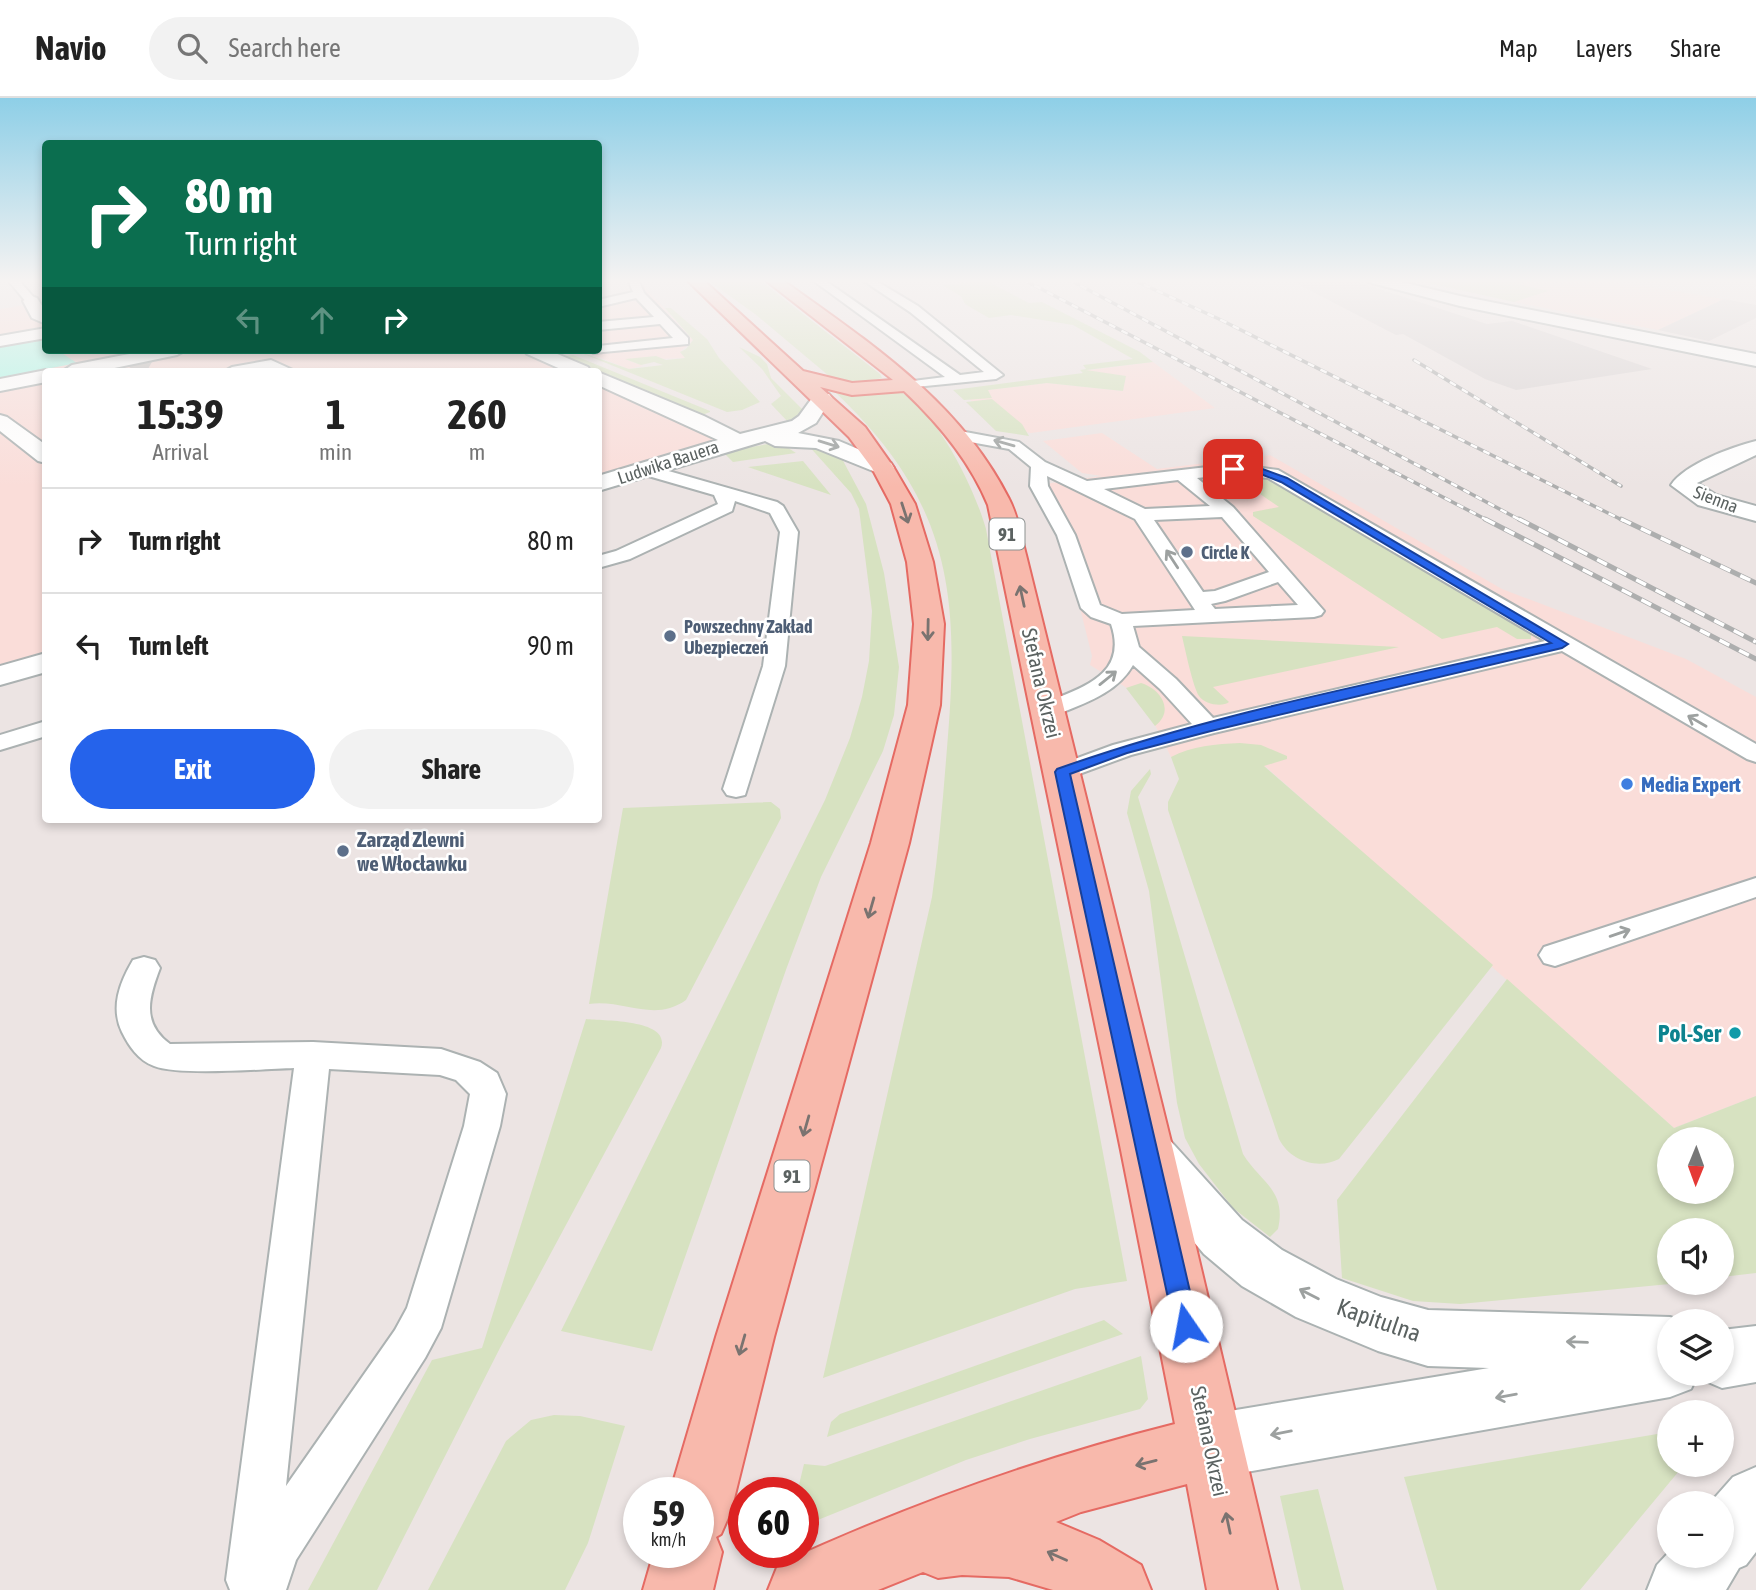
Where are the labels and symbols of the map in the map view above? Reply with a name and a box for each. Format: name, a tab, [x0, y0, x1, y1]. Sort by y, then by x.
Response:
street label: Ludwika Bauera	[615, 436, 721, 488]
one-way arrow	[993, 436, 1016, 449]
one-way arrow	[818, 439, 840, 451]
pin	[1203, 439, 1263, 499]
street label: Sienna	[1691, 481, 1741, 517]
one-way arrow	[900, 502, 912, 524]
road number: 91	[990, 518, 1024, 550]
place label: Circle K	[1201, 542, 1249, 563]
marker: Circle K	[1179, 544, 1195, 560]
one-way arrow	[1165, 550, 1180, 569]
one-way arrow	[1015, 585, 1029, 608]
place label: Powszechny Zakład Ubezpieczeń	[684, 616, 812, 658]
one-way arrow	[921, 618, 935, 641]
street label: Stefana Okrzei	[1018, 626, 1066, 740]
marker: Powszechny Zakład Ubezpieczeń	[662, 628, 678, 644]
one-way arrow	[1098, 671, 1116, 686]
one-way arrow	[1687, 714, 1707, 728]
place label: Media Expert	[1641, 772, 1741, 796]
marker: Media Expert	[1619, 776, 1635, 792]
place label: Zarząd Zlewni we Włocławku	[357, 827, 467, 875]
marker: Zarząd Zlewni we Włocławku	[335, 843, 351, 859]
one-way arrow	[863, 897, 876, 919]
one-way arrow	[1609, 926, 1631, 939]
place label: Pol-Ser	[1658, 1020, 1722, 1047]
marker: Pol-Ser	[1727, 1025, 1743, 1041]
one-way arrow	[799, 1115, 812, 1137]
north arrow	[1657, 1127, 1734, 1204]
road number: 91	[774, 1160, 810, 1192]
one-way arrow	[1299, 1286, 1320, 1300]
position arrow	[1149, 1289, 1223, 1363]
street label: Kapitulna	[1333, 1293, 1425, 1347]
one-way arrow	[735, 1333, 748, 1355]
one-way arrow	[1566, 1336, 1589, 1349]
street label: Stefana Okrzei	[1187, 1384, 1233, 1498]
one-way arrow	[1495, 1390, 1517, 1403]
one-way arrow	[1270, 1426, 1293, 1440]
one-way arrow	[1135, 1457, 1158, 1470]
speed limit sign: 60	[728, 1477, 819, 1568]
one-way arrow	[1220, 1512, 1234, 1535]
one-way arrow	[1047, 1549, 1068, 1562]

